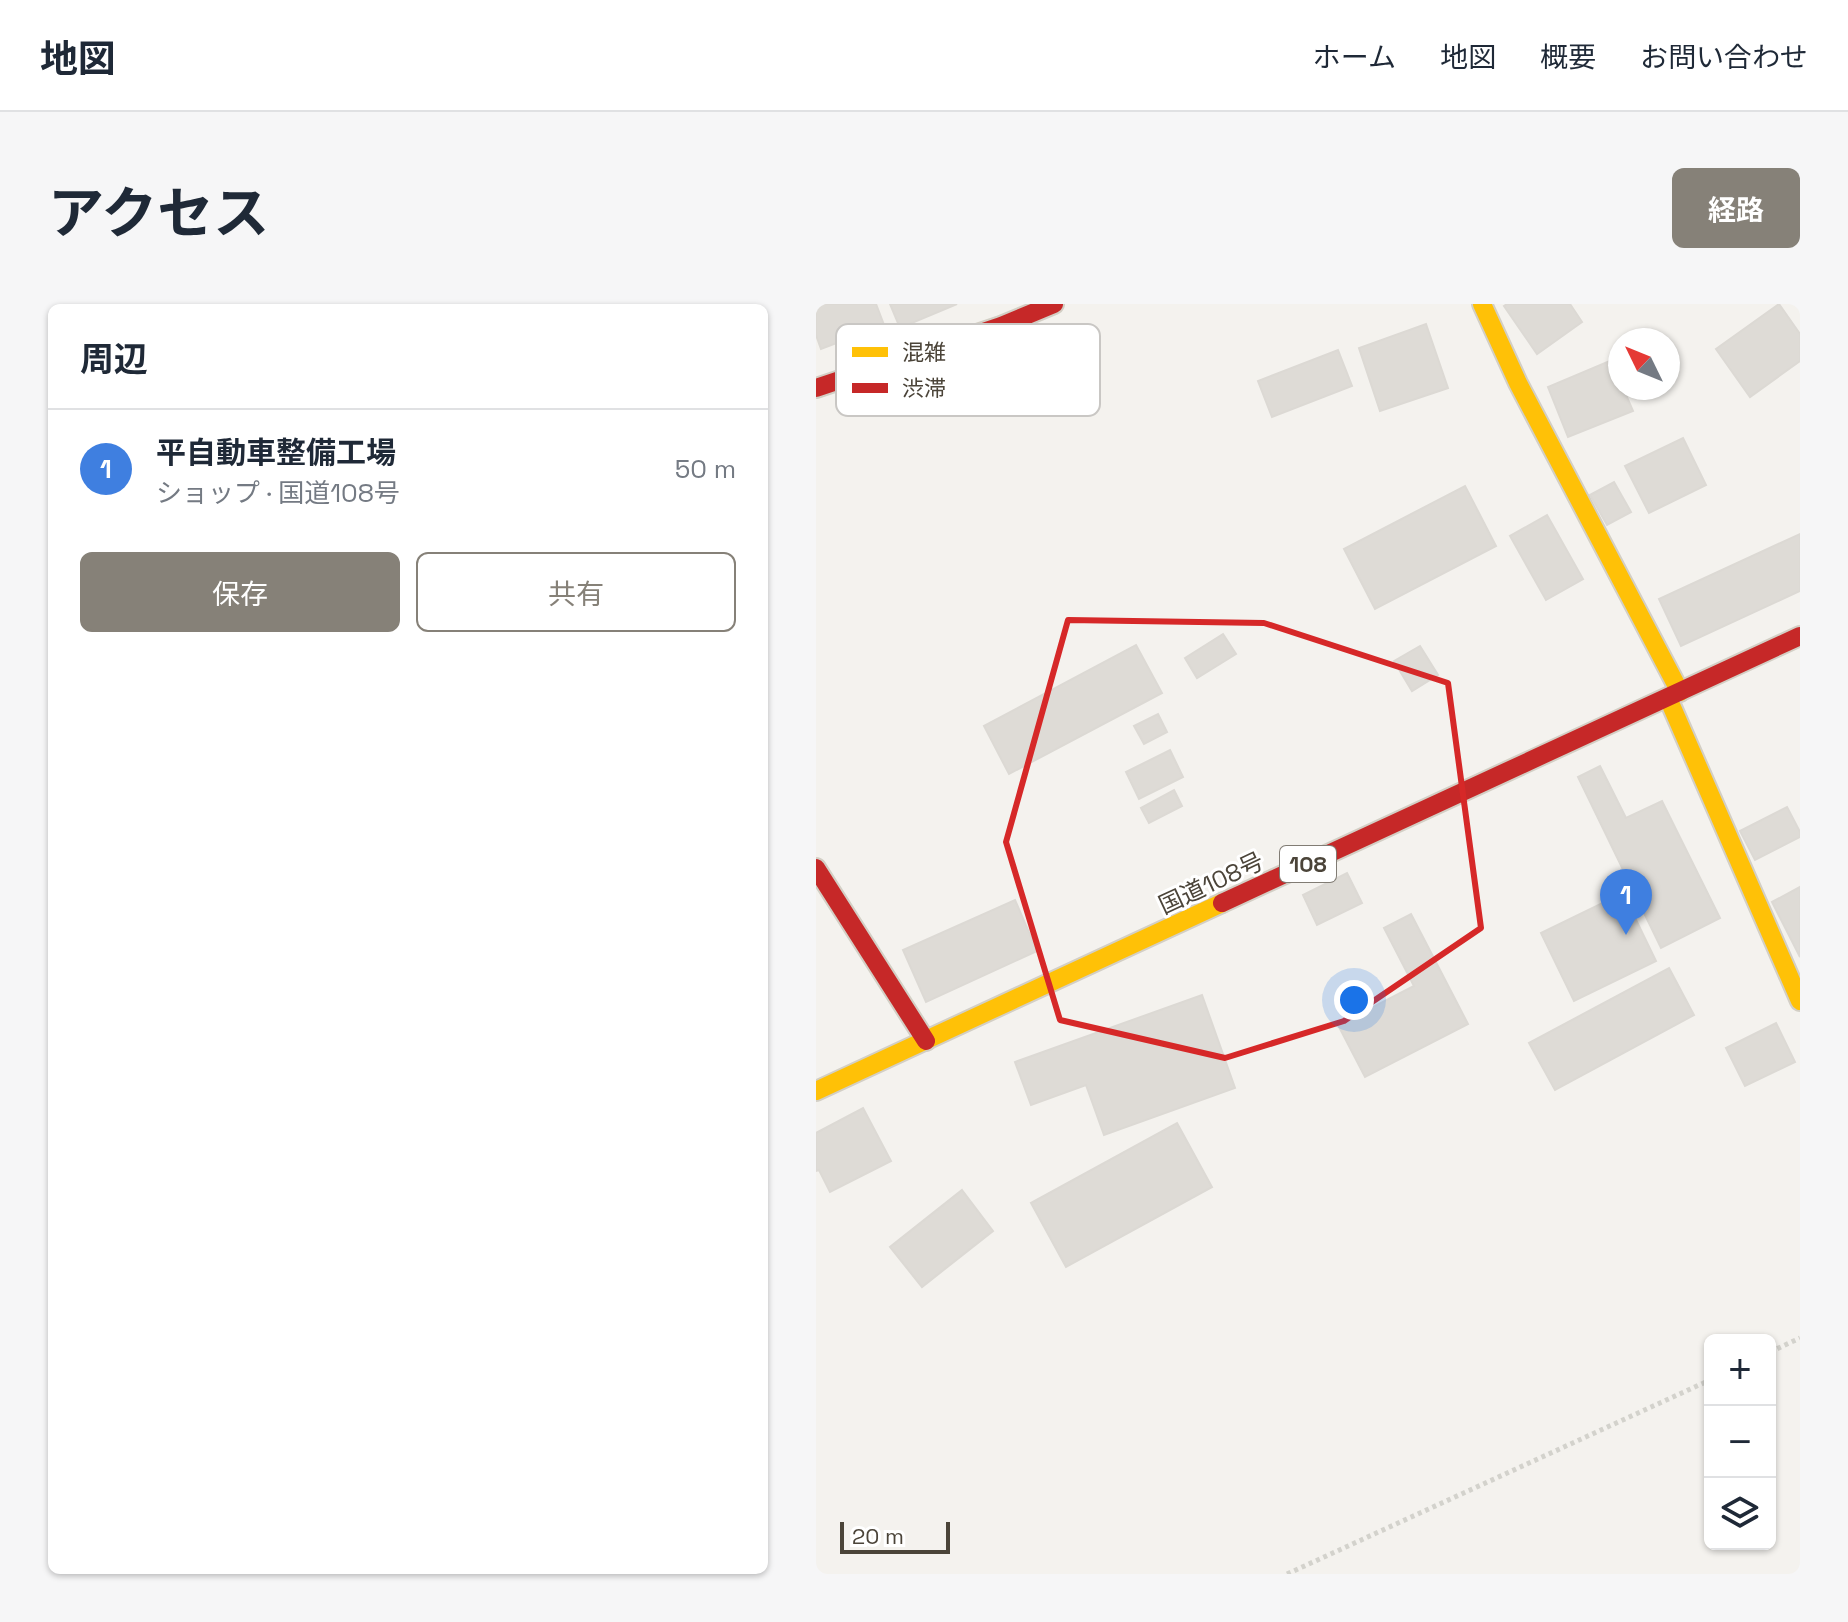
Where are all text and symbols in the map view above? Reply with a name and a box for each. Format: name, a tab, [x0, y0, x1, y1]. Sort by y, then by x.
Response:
text: 地図	[40, 35, 116, 83]
text: ホーム	[1313, 39, 1396, 75]
text: 地図	[1440, 39, 1496, 75]
text: 概要	[1540, 39, 1596, 75]
text: お問い合わせ	[1640, 39, 1808, 75]
button: 経路	[1672, 168, 1800, 248]
text: アクセス	[48, 178, 269, 249]
legend	[836, 324, 1100, 416]
north arrow	[1608, 328, 1680, 400]
text: 周辺	[80, 338, 148, 381]
text: 混雑	[902, 338, 946, 366]
text: 渋滞	[902, 374, 946, 402]
text: 平自動車整備工場	[156, 433, 396, 472]
text: 1	[100, 452, 112, 486]
text: 50 m	[675, 452, 736, 486]
text: ショップ · 国道108号	[156, 476, 400, 510]
button: 保存	[80, 552, 400, 632]
button: 共有	[416, 552, 736, 632]
street label: 国道108号	[1154, 845, 1268, 921]
road number: 108	[1280, 846, 1336, 882]
pin: 1	[1600, 869, 1652, 935]
your location	[1334, 980, 1374, 1020]
map controls	[1704, 1334, 1776, 1550]
button: +	[1704, 1334, 1776, 1406]
button: −	[1704, 1406, 1776, 1478]
button: layers	[1704, 1478, 1776, 1550]
scale bar	[840, 1518, 950, 1554]
text: 20 m	[852, 1522, 904, 1550]

